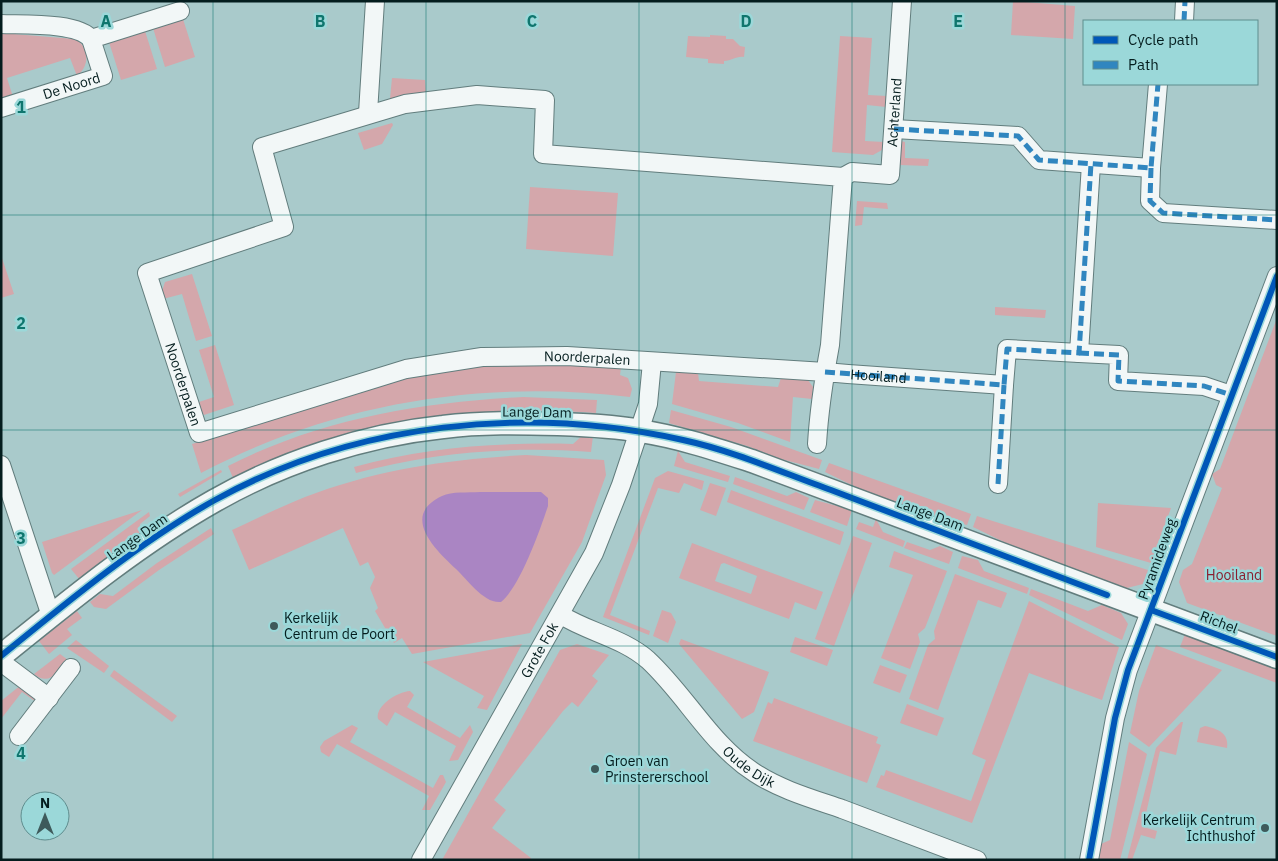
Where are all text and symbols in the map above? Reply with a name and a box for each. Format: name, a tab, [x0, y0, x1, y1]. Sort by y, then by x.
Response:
text: A	[101, 11, 112, 31]
text: B	[315, 11, 326, 31]
text: C	[527, 11, 537, 31]
text: D	[740, 11, 752, 31]
text: E	[953, 11, 963, 31]
legend	[1083, 20, 1258, 85]
text: Cycle path	[1128, 30, 1199, 49]
text: Path	[1128, 55, 1159, 74]
street label: De Noord	[41, 68, 103, 103]
street label: Achterland	[883, 78, 906, 148]
text: 1	[16, 97, 26, 117]
text: 2	[16, 313, 26, 333]
street label: Noorderpalen	[161, 340, 205, 428]
street label: Noorderpalen	[544, 347, 631, 369]
street label: Hooiland	[850, 365, 907, 387]
street label: Lange Dam	[502, 402, 572, 422]
street label: Lange Dam	[894, 493, 966, 535]
street label: Lange Dam	[103, 510, 171, 564]
street label: Pyramideweg	[1134, 515, 1180, 602]
text: 3	[16, 528, 26, 548]
park label: Hooiland	[1206, 566, 1262, 584]
street label: Richel	[1198, 607, 1241, 637]
place label: Kerkelijk Centrum de Poort	[284, 609, 395, 643]
street label: Grote Fok	[516, 618, 562, 681]
marker: Kerkelijk Centrum de Poort	[268, 620, 280, 632]
street label: Oude Dijk	[719, 742, 779, 792]
text: 4	[16, 743, 26, 763]
place label: Groen van Prinstererschool	[605, 752, 709, 786]
marker: Groen van Prinstererschool	[589, 763, 601, 775]
north arrow	[20, 791, 70, 841]
text: N	[40, 794, 50, 812]
place label: Kerkelijk Centrum Ichthushof	[1143, 811, 1255, 845]
marker: Kerkelijk Centrum Ichthushof	[1259, 822, 1271, 834]

